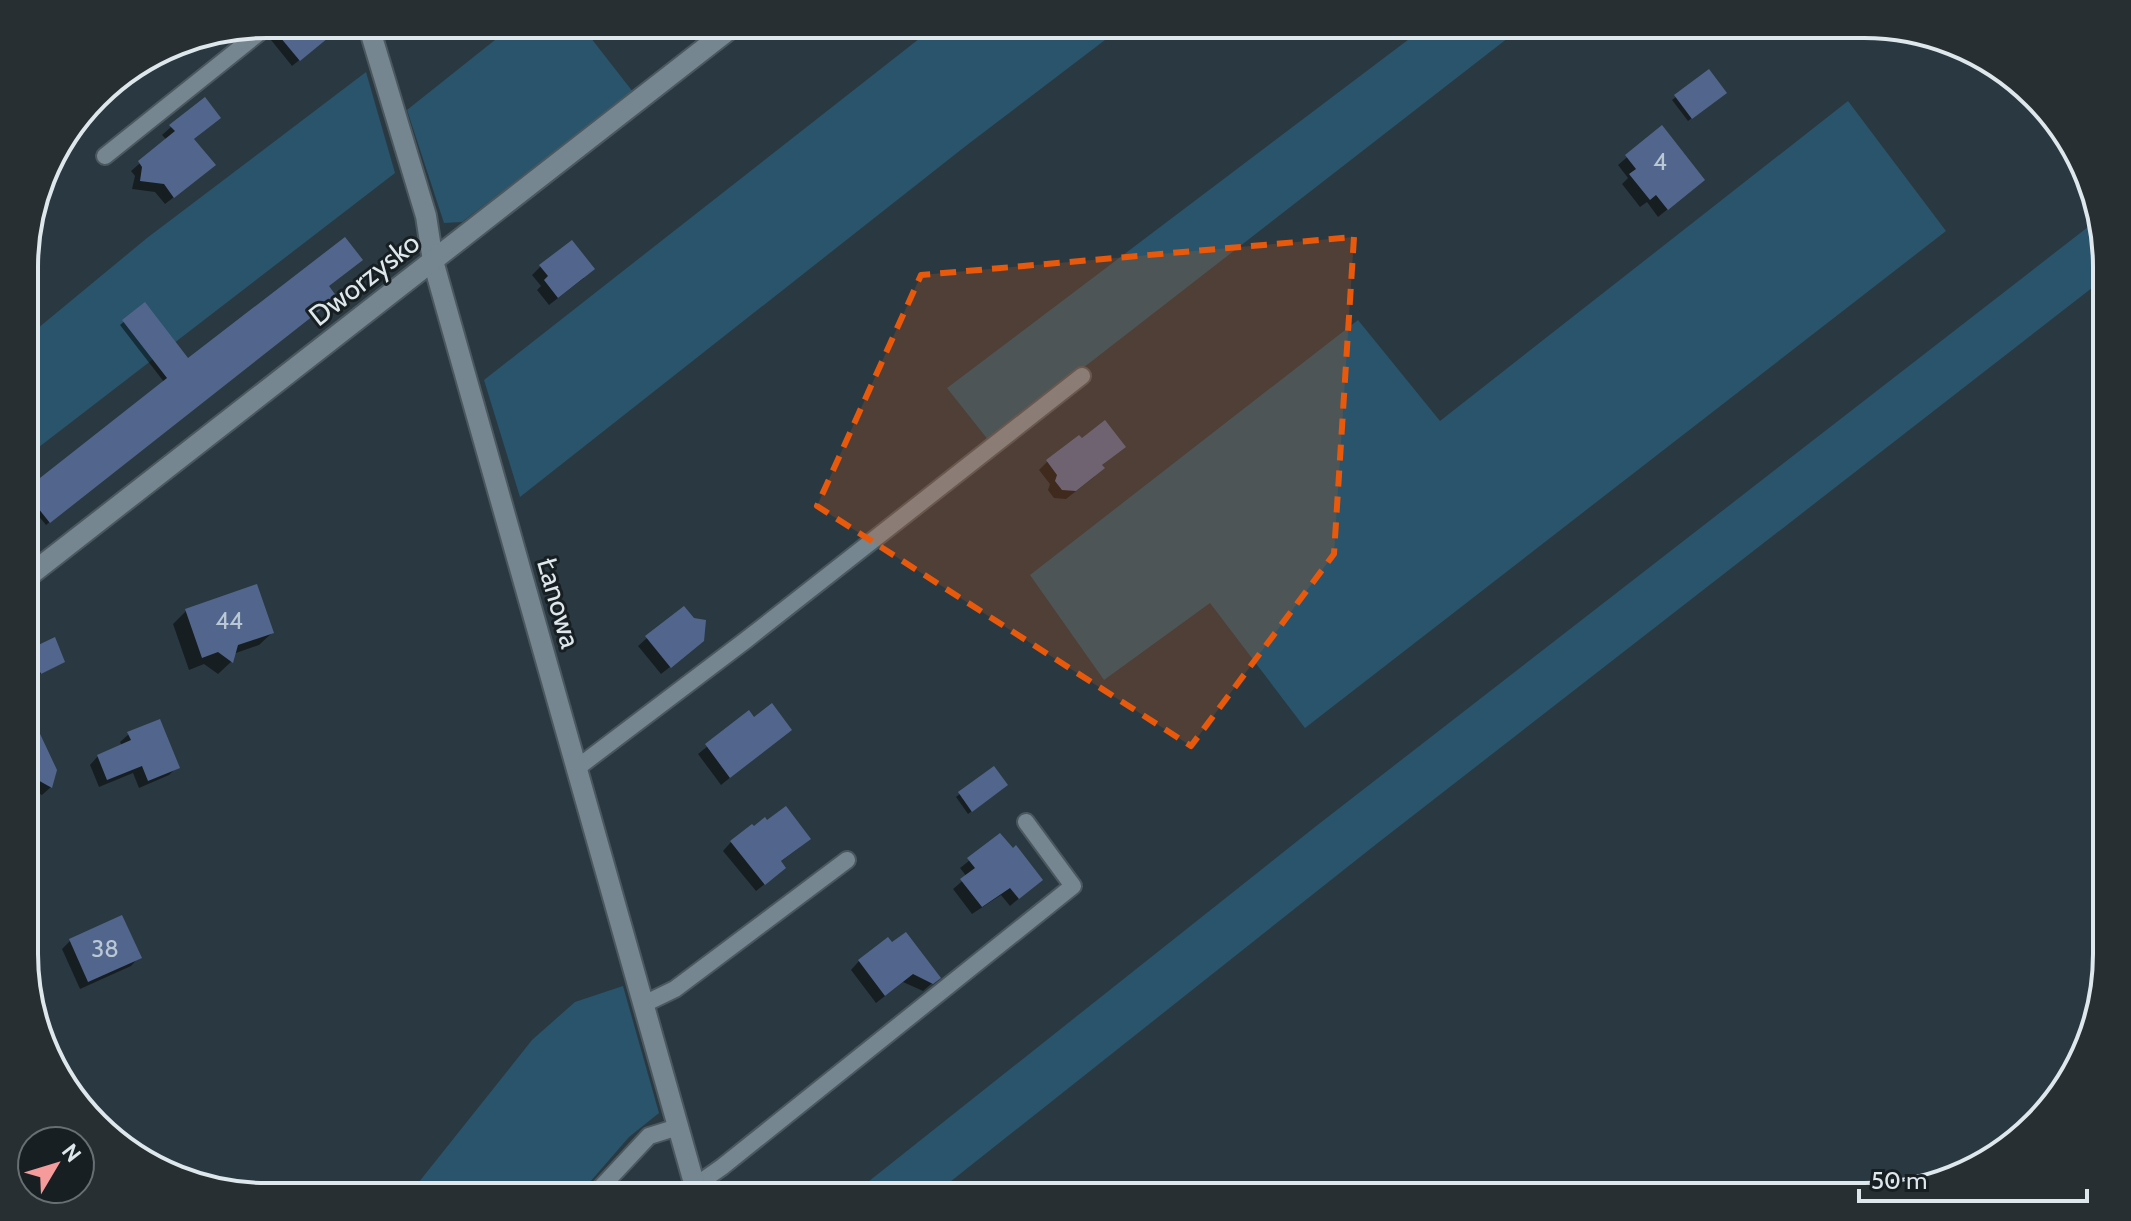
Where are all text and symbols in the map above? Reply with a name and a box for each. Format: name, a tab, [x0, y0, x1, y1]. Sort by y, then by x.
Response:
house number: 4	[1653, 147, 1667, 176]
street label: Dworzysko	[302, 225, 426, 333]
street label: Łanowa	[530, 554, 588, 652]
house number: 44	[215, 606, 243, 635]
house number: 38	[91, 934, 119, 963]
north arrow	[16, 1125, 96, 1205]
text: N	[56, 1139, 87, 1167]
scale bar	[1859, 1153, 2087, 1203]
text: 50 m	[1871, 1166, 1927, 1195]

